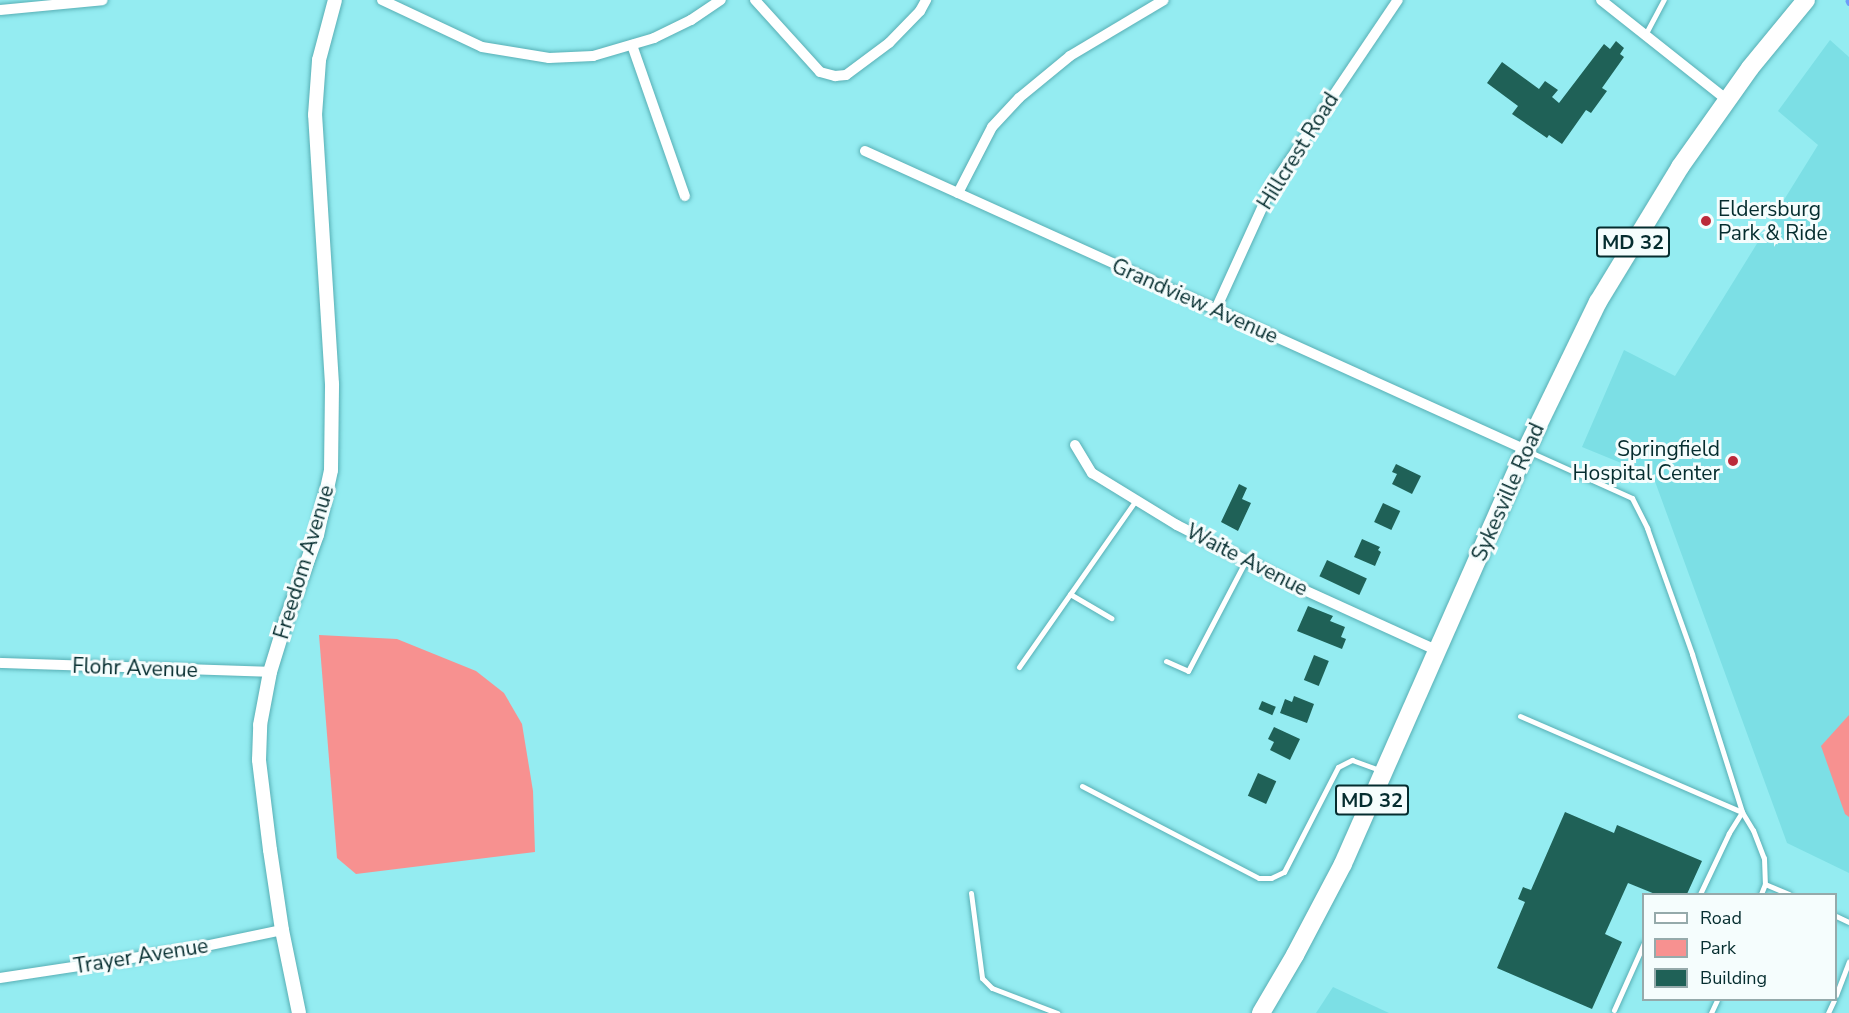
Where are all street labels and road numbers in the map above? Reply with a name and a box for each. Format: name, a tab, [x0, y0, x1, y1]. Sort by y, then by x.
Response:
street label: Hillcrest Road	[1252, 88, 1344, 214]
road number: MD 32	[1596, 225, 1670, 259]
street label: Grandview Avenue	[1108, 253, 1282, 349]
street label: Sykesville Road	[1466, 419, 1550, 565]
street label: Freedom Avenue	[269, 482, 339, 642]
street label: Waite Avenue	[1182, 519, 1312, 601]
street label: Flohr Avenue	[72, 653, 198, 683]
road number: MD 32	[1334, 783, 1410, 817]
street label: Trayer Avenue	[72, 933, 210, 979]

